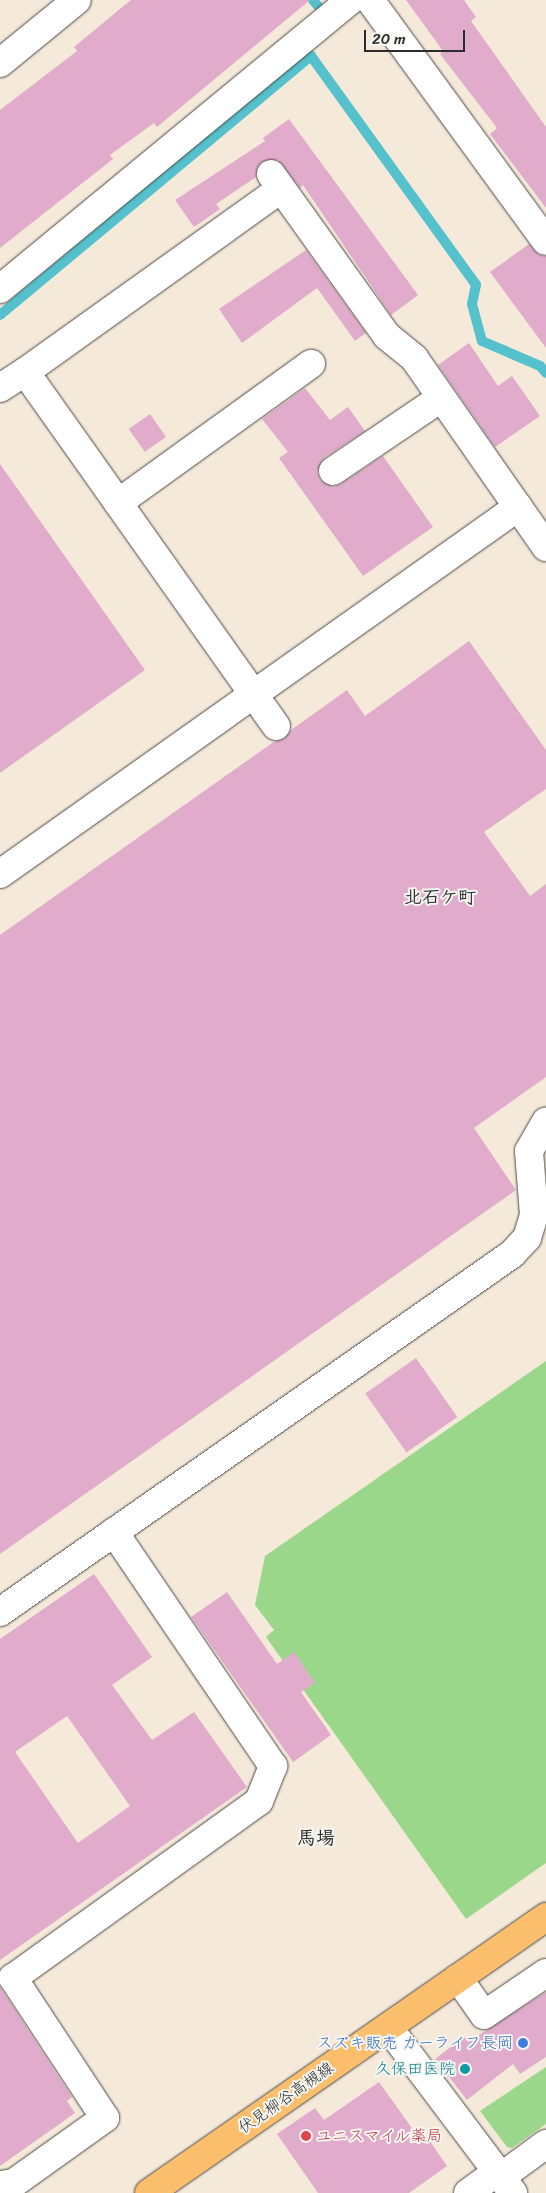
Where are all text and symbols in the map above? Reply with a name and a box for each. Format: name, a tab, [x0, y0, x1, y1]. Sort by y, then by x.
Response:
scale bar	[366, 20, 467, 52]
text: 20 m	[372, 26, 406, 52]
district label: 北石ケ町	[404, 886, 476, 908]
district label: 馬場	[297, 1827, 335, 1849]
place label: スズキ販売 カーライフ長岡	[317, 2033, 513, 2053]
marker: スズキ販売 カーライフ長岡	[517, 2037, 529, 2049]
street label: 伏見柳谷高槻線	[235, 2058, 337, 2138]
place label: 久保田医院	[375, 2059, 455, 2079]
marker: 久保田医院	[459, 2063, 471, 2075]
place label: ユニスマイル薬局	[316, 2126, 444, 2146]
marker: ユニスマイル薬局	[300, 2130, 312, 2142]

